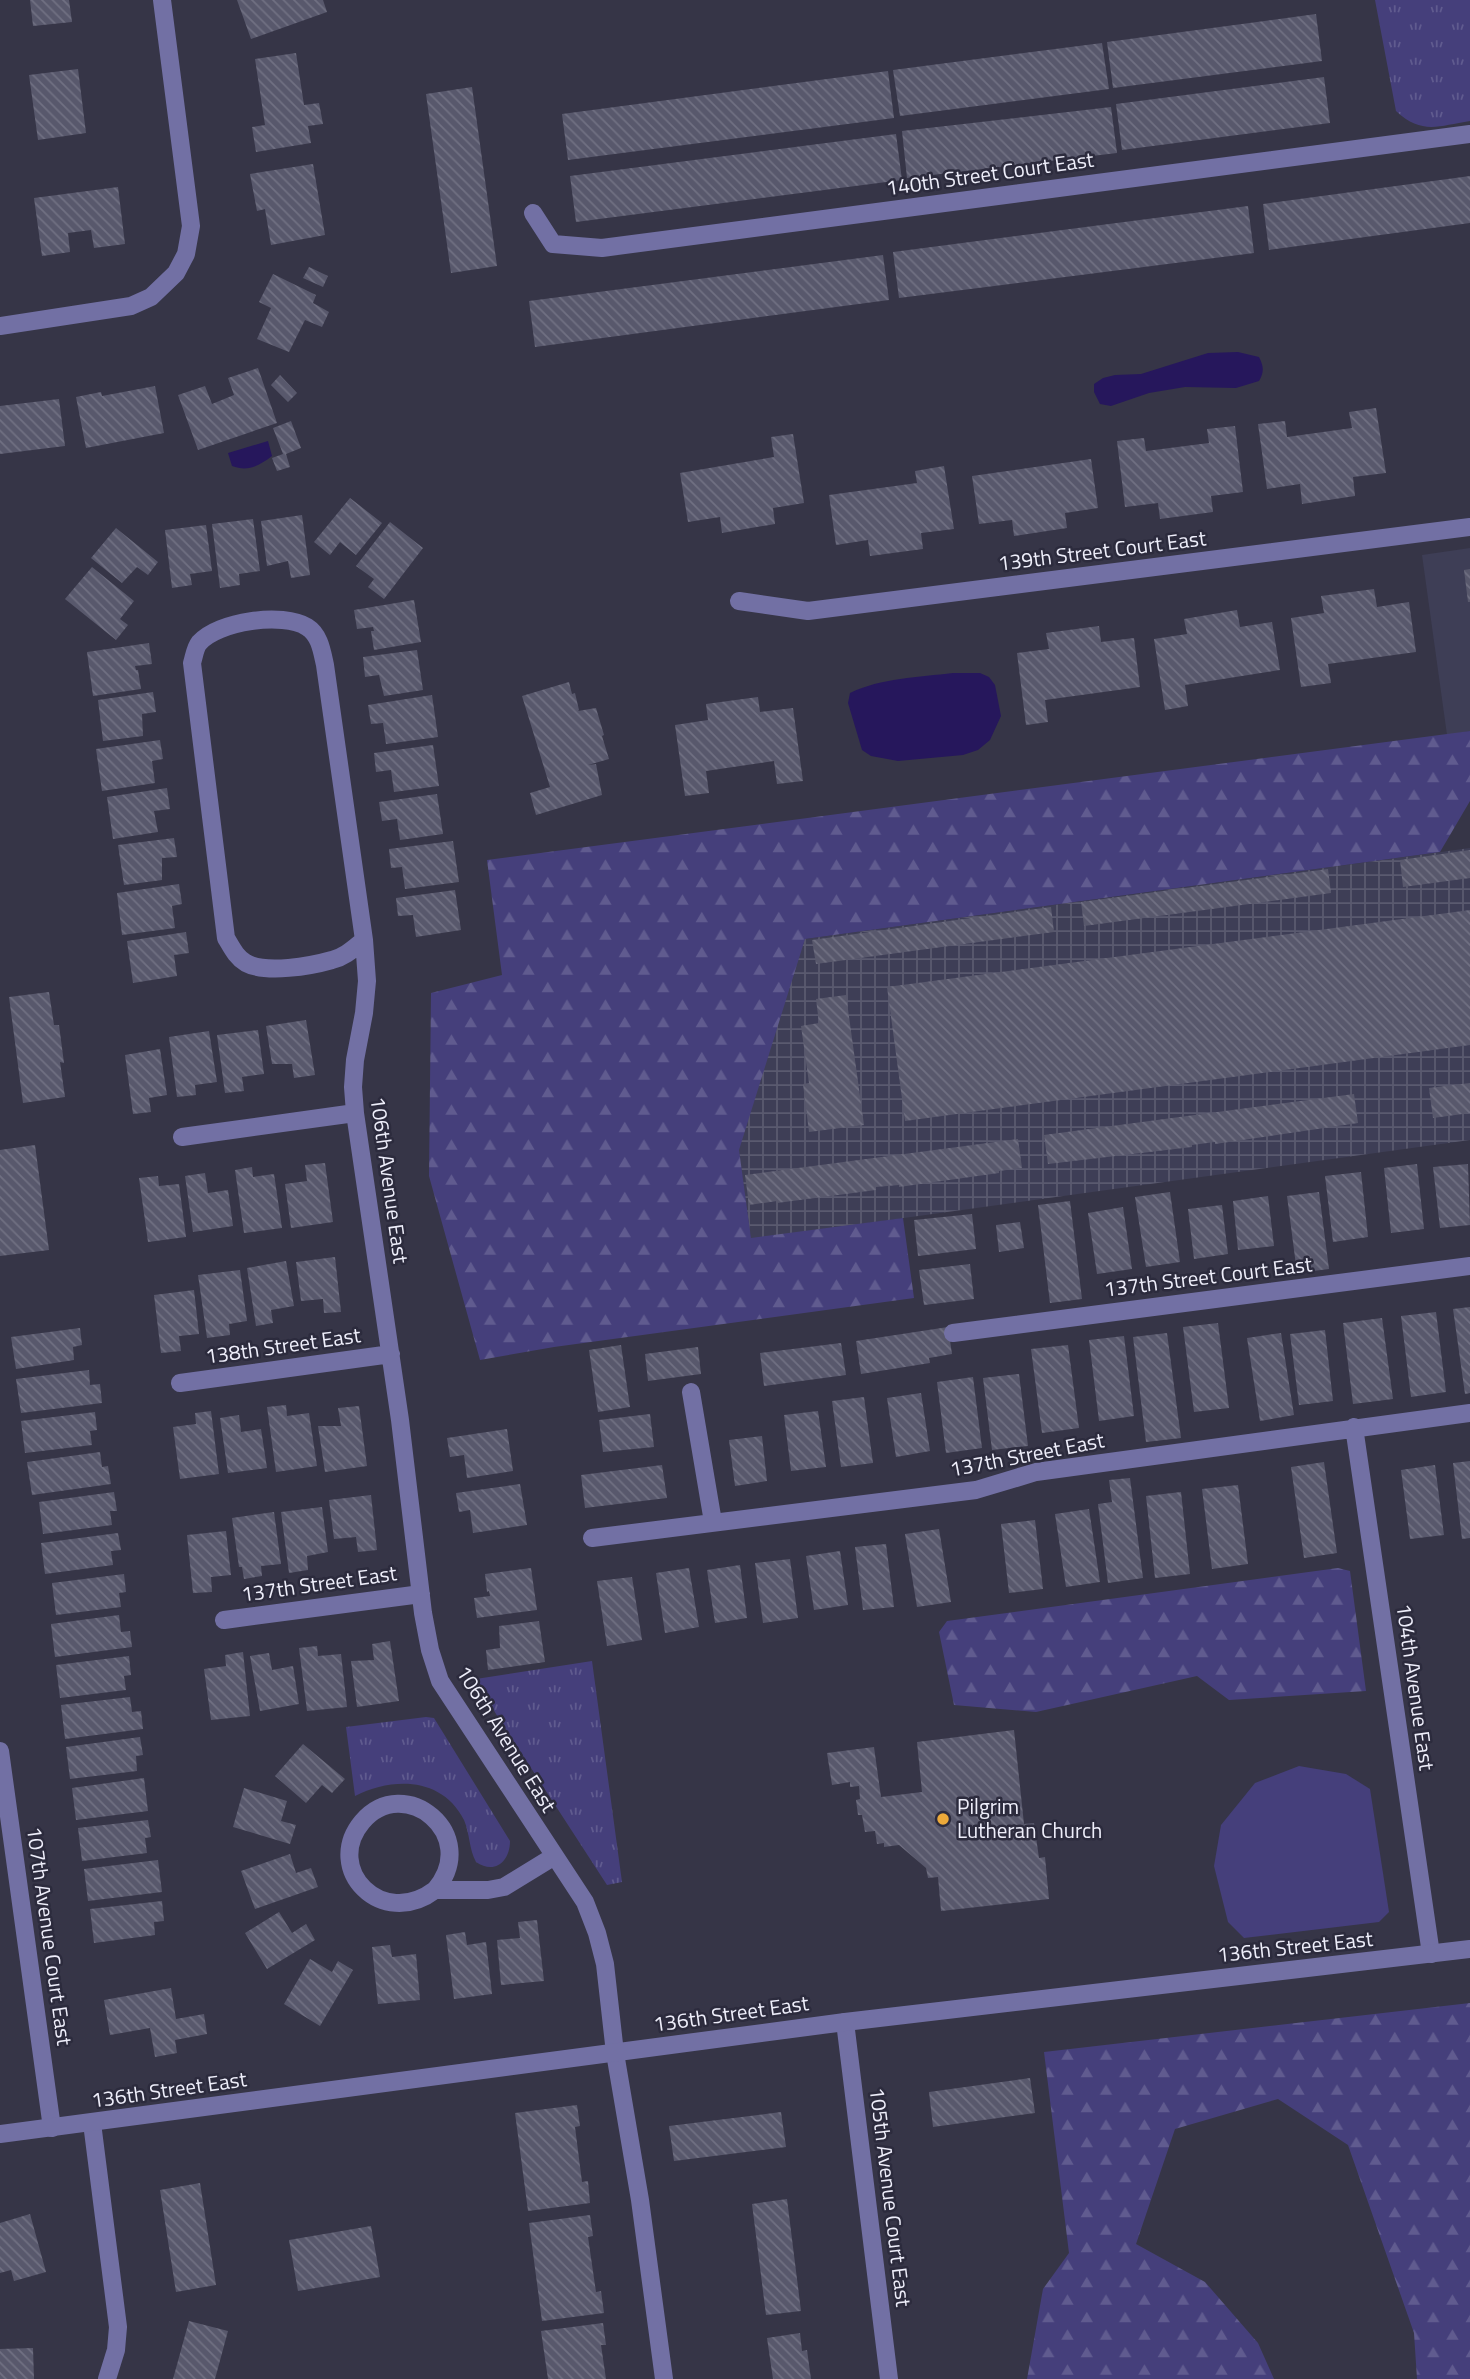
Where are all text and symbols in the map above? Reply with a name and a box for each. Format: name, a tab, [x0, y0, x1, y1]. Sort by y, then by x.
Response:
street label: 140th Street Court East	[884, 143, 1096, 203]
street label: 139th Street Court East	[996, 521, 1208, 579]
street label: 106th Avenue East	[362, 1094, 418, 1266]
street label: 137th Street Court East	[1102, 1247, 1314, 1305]
street label: 138th Street East	[203, 1318, 363, 1372]
street label: 137th Street East	[947, 1423, 1107, 1485]
street label: 137th Street East	[239, 1556, 399, 1610]
street label: 104th Avenue East	[1388, 1601, 1444, 1773]
street label: 106th Avenue East	[449, 1659, 565, 1819]
place label: Pilgrim Lutheran Church	[957, 1790, 1102, 1846]
marker: Pilgrim Lutheran Church	[935, 1811, 951, 1827]
street label: 107th Avenue Court East	[19, 1824, 81, 2048]
street label: 136th Street East	[1215, 1922, 1375, 1970]
street label: 136th Street East	[651, 1986, 811, 2040]
street label: 136th Street East	[89, 2062, 249, 2116]
street label: 105th Avenue Court East	[862, 2085, 920, 2309]

